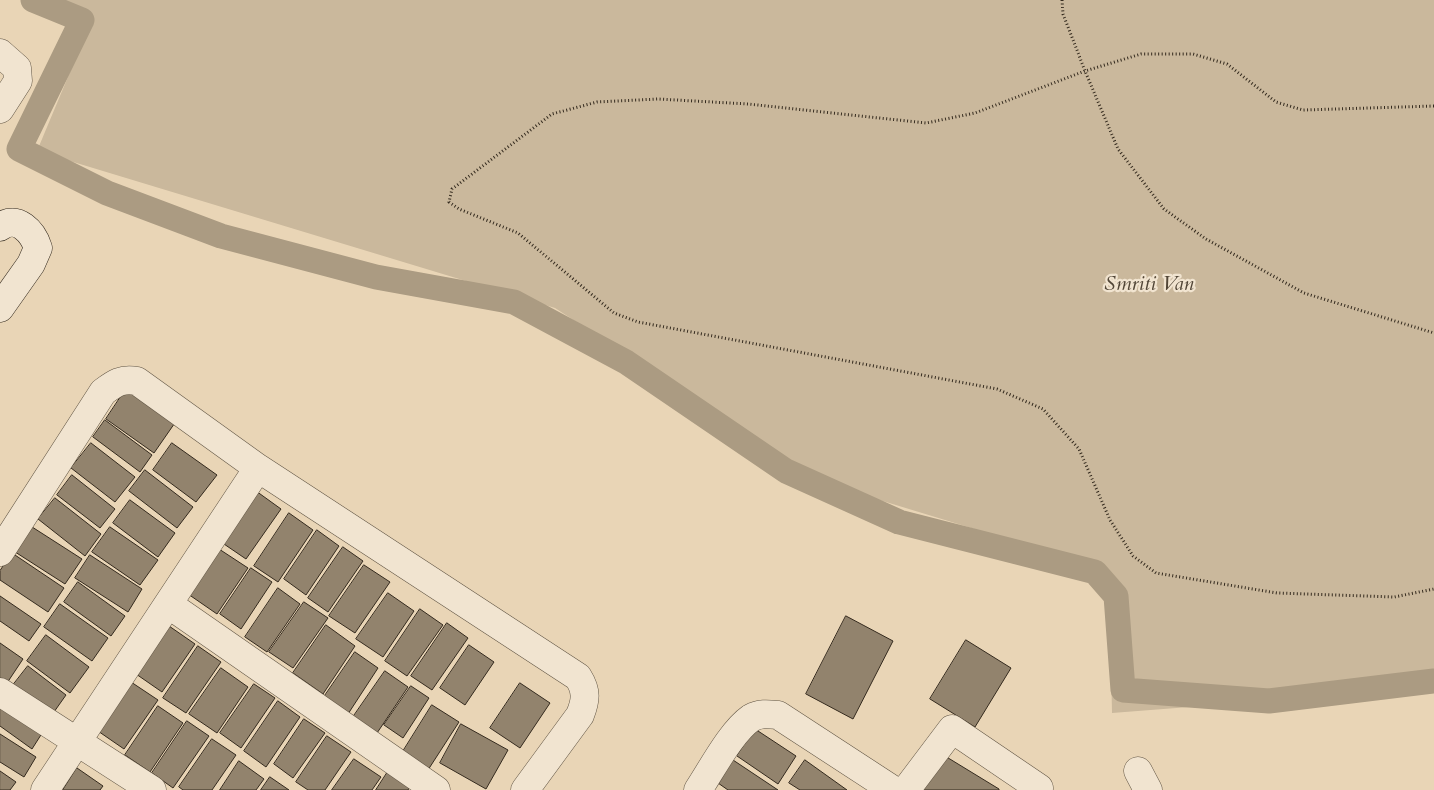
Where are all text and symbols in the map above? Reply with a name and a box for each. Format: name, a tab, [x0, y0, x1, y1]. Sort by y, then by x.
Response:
park label: Smriti Van	[1104, 272, 1194, 298]

